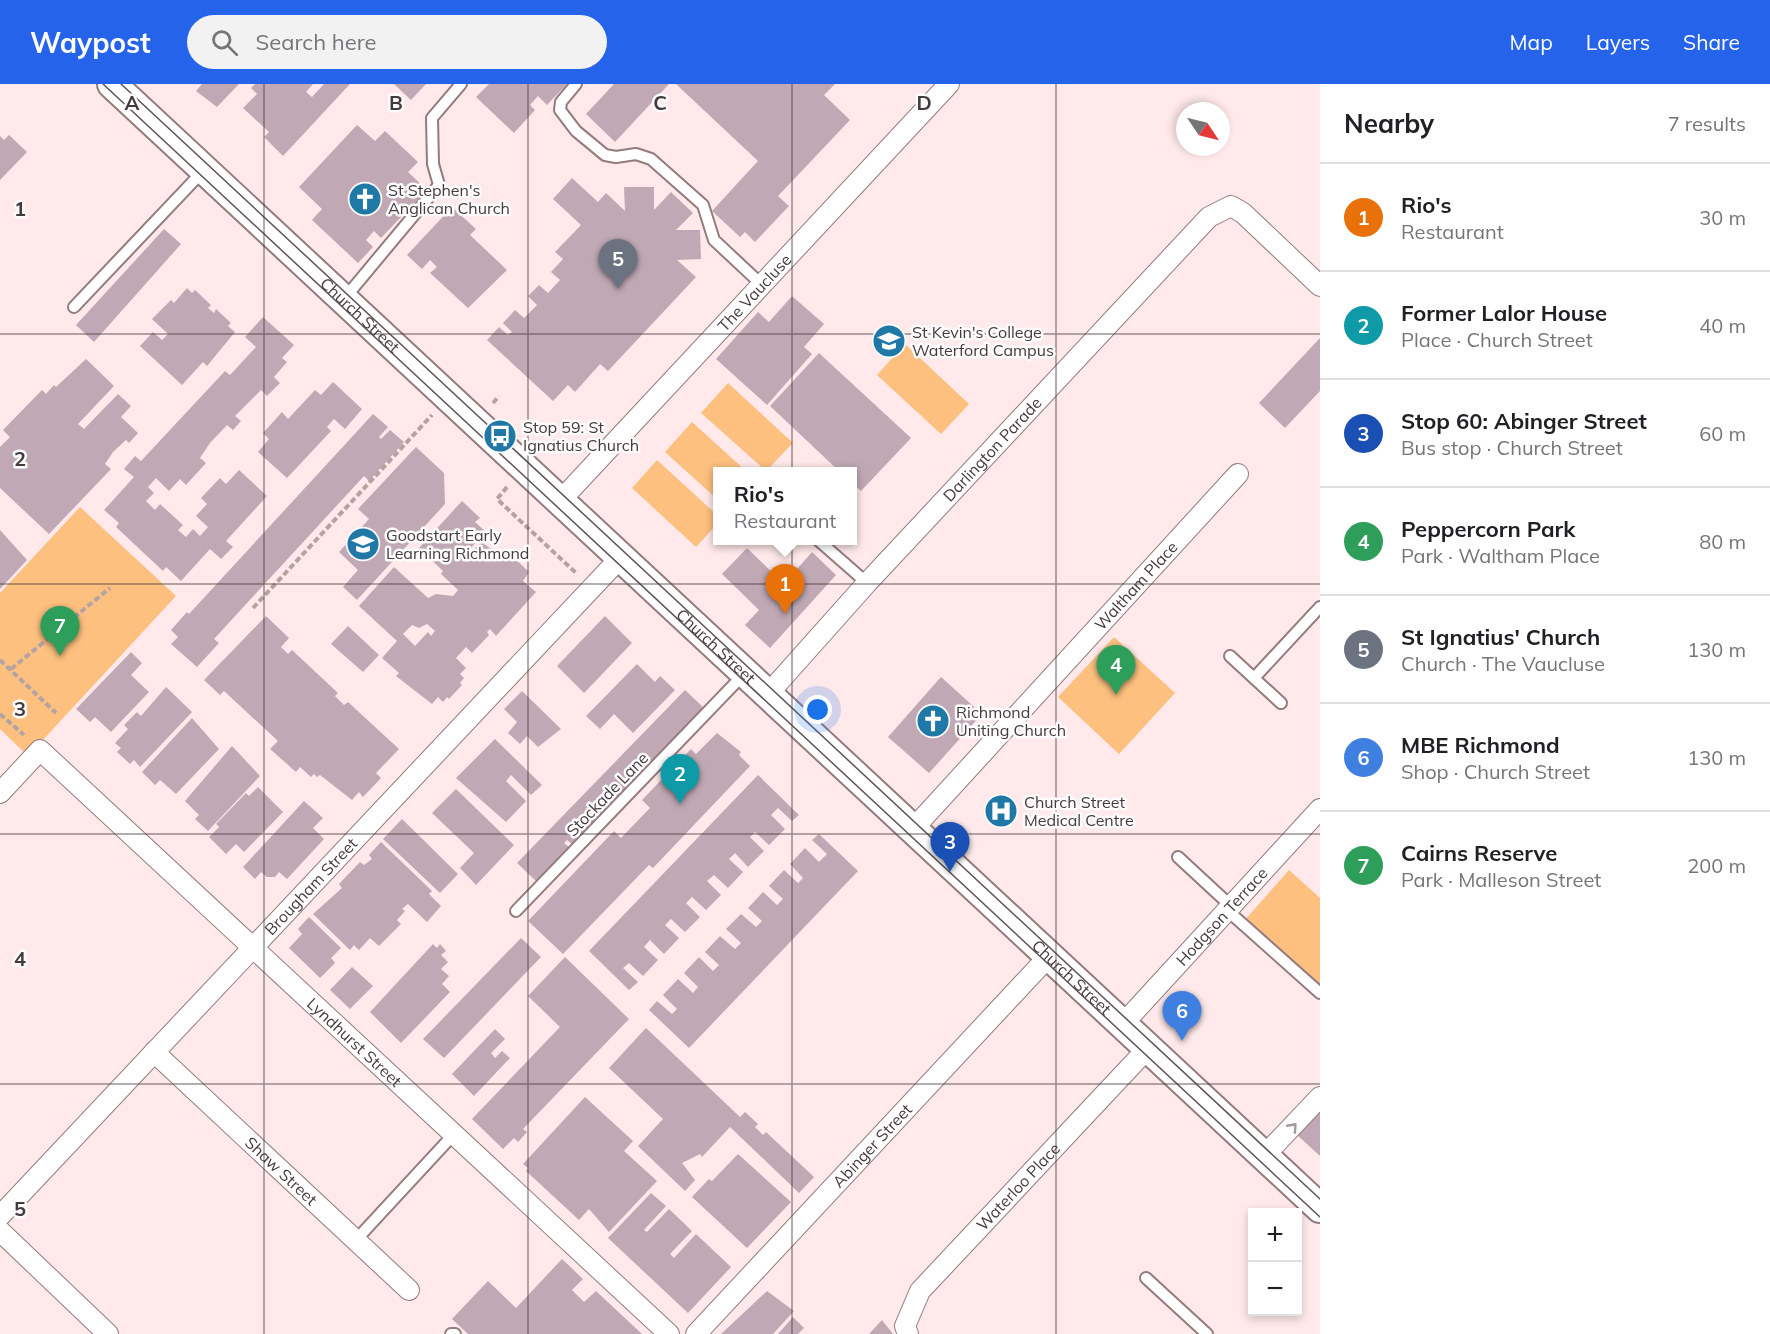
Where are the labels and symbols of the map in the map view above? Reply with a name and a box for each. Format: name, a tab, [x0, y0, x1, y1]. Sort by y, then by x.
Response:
text: A	[125, 90, 140, 115]
text: B	[389, 90, 403, 115]
text: C	[653, 90, 667, 115]
text: D	[916, 90, 932, 115]
north arrow	[1176, 102, 1230, 156]
place label: St Stephen's Anglican Church	[388, 180, 510, 218]
church icon: St Stephen's Anglican Church	[347, 181, 383, 217]
text: 1	[14, 196, 26, 221]
pin: 5	[598, 240, 638, 289]
street label: The Vaucluse	[713, 250, 795, 336]
street label: Church Street	[316, 273, 404, 357]
place label: St Kevin's College Waterford Campus	[912, 322, 1054, 360]
school or university icon: St Kevin's College Waterford Campus	[871, 323, 907, 359]
street label: Darlington Parade	[939, 393, 1046, 505]
place label: Stop 59: St Ignatius Church	[523, 417, 639, 455]
bus stop icon: Stop 59: St Ignatius Church	[482, 418, 518, 454]
text: 2	[14, 446, 26, 471]
place label: Goodstart Early Learning Richmond	[386, 525, 529, 563]
school or university icon: Goodstart Early Learning Richmond	[345, 526, 381, 562]
street label: Waltham Place	[1090, 537, 1182, 634]
pin: 1	[766, 564, 804, 614]
street label: Church Street	[672, 604, 760, 688]
pin: 7	[40, 606, 80, 656]
pin: 4	[1096, 646, 1136, 695]
your location	[803, 695, 832, 724]
text: 3	[14, 696, 26, 721]
place label: Richmond Uniting Church	[956, 702, 1066, 740]
church icon: Richmond Uniting Church	[915, 703, 951, 739]
street label: Stockade Lane	[562, 748, 652, 840]
pin: 2	[660, 754, 700, 804]
place label: Church Street Medical Centre	[1024, 792, 1134, 830]
hospital icon: Church Street Medical Centre	[983, 793, 1019, 829]
pin: 3	[930, 822, 970, 872]
street label: Brougham Street	[260, 833, 361, 939]
street label: Hodgson Terrace	[1172, 863, 1272, 970]
street label: Church Street	[1028, 935, 1116, 1019]
text: 4	[14, 946, 26, 971]
pin: 6	[1162, 992, 1202, 1041]
street label: Lyndhurst Street	[303, 993, 406, 1091]
street label: Abinger Street	[828, 1099, 916, 1191]
one-way arrow	[1285, 1123, 1296, 1134]
street label: Shaw Street	[241, 1132, 322, 1209]
street label: Waterloo Place	[972, 1138, 1064, 1235]
text: 5	[14, 1196, 26, 1221]

